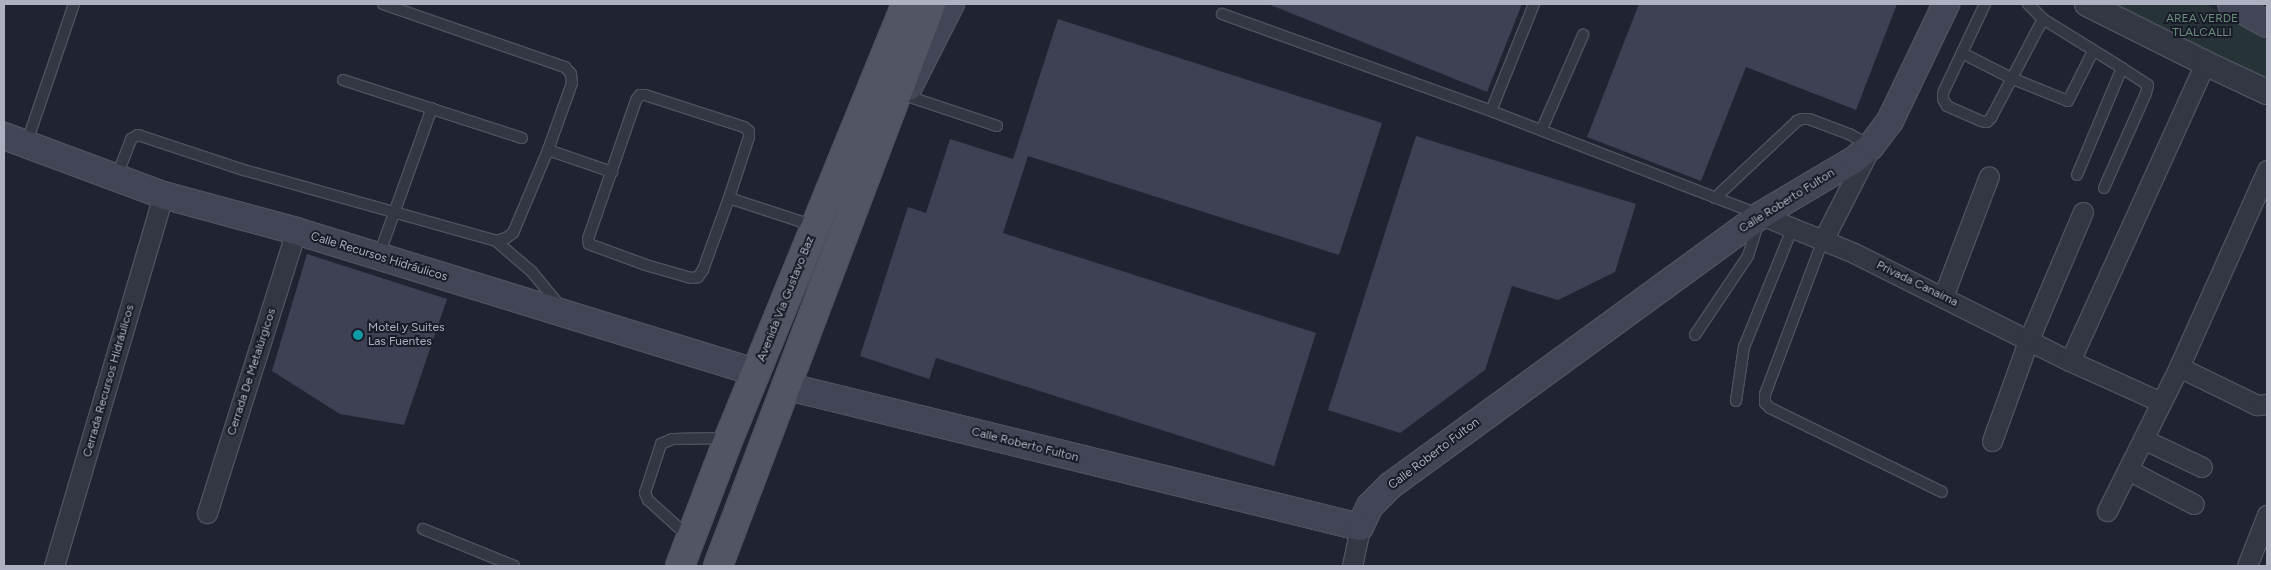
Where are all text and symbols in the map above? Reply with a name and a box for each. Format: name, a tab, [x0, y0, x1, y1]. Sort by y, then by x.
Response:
park label: AREA VERDE TLALCALLI	[2166, 12, 2238, 40]
street label: Calle Roberto Fulton	[1737, 166, 1837, 236]
street label: Calle Recursos Hidráulicos	[309, 229, 449, 285]
street label: Avenida Via Gustavo Baz	[754, 234, 818, 364]
street label: Privada Canaima	[1874, 258, 1960, 310]
street label: Cerrada Recursos Hidráulicos	[80, 303, 138, 459]
street label: Cerrada De Metalúrgicos	[225, 307, 279, 437]
place label: Motel y Suites Las Fuentes	[368, 321, 445, 349]
marker: Motel y Suites Las Fuentes	[352, 329, 364, 341]
street label: Calle Roberto Fulton	[1386, 415, 1482, 493]
street label: Calle Roberto Fulton	[970, 425, 1080, 465]

